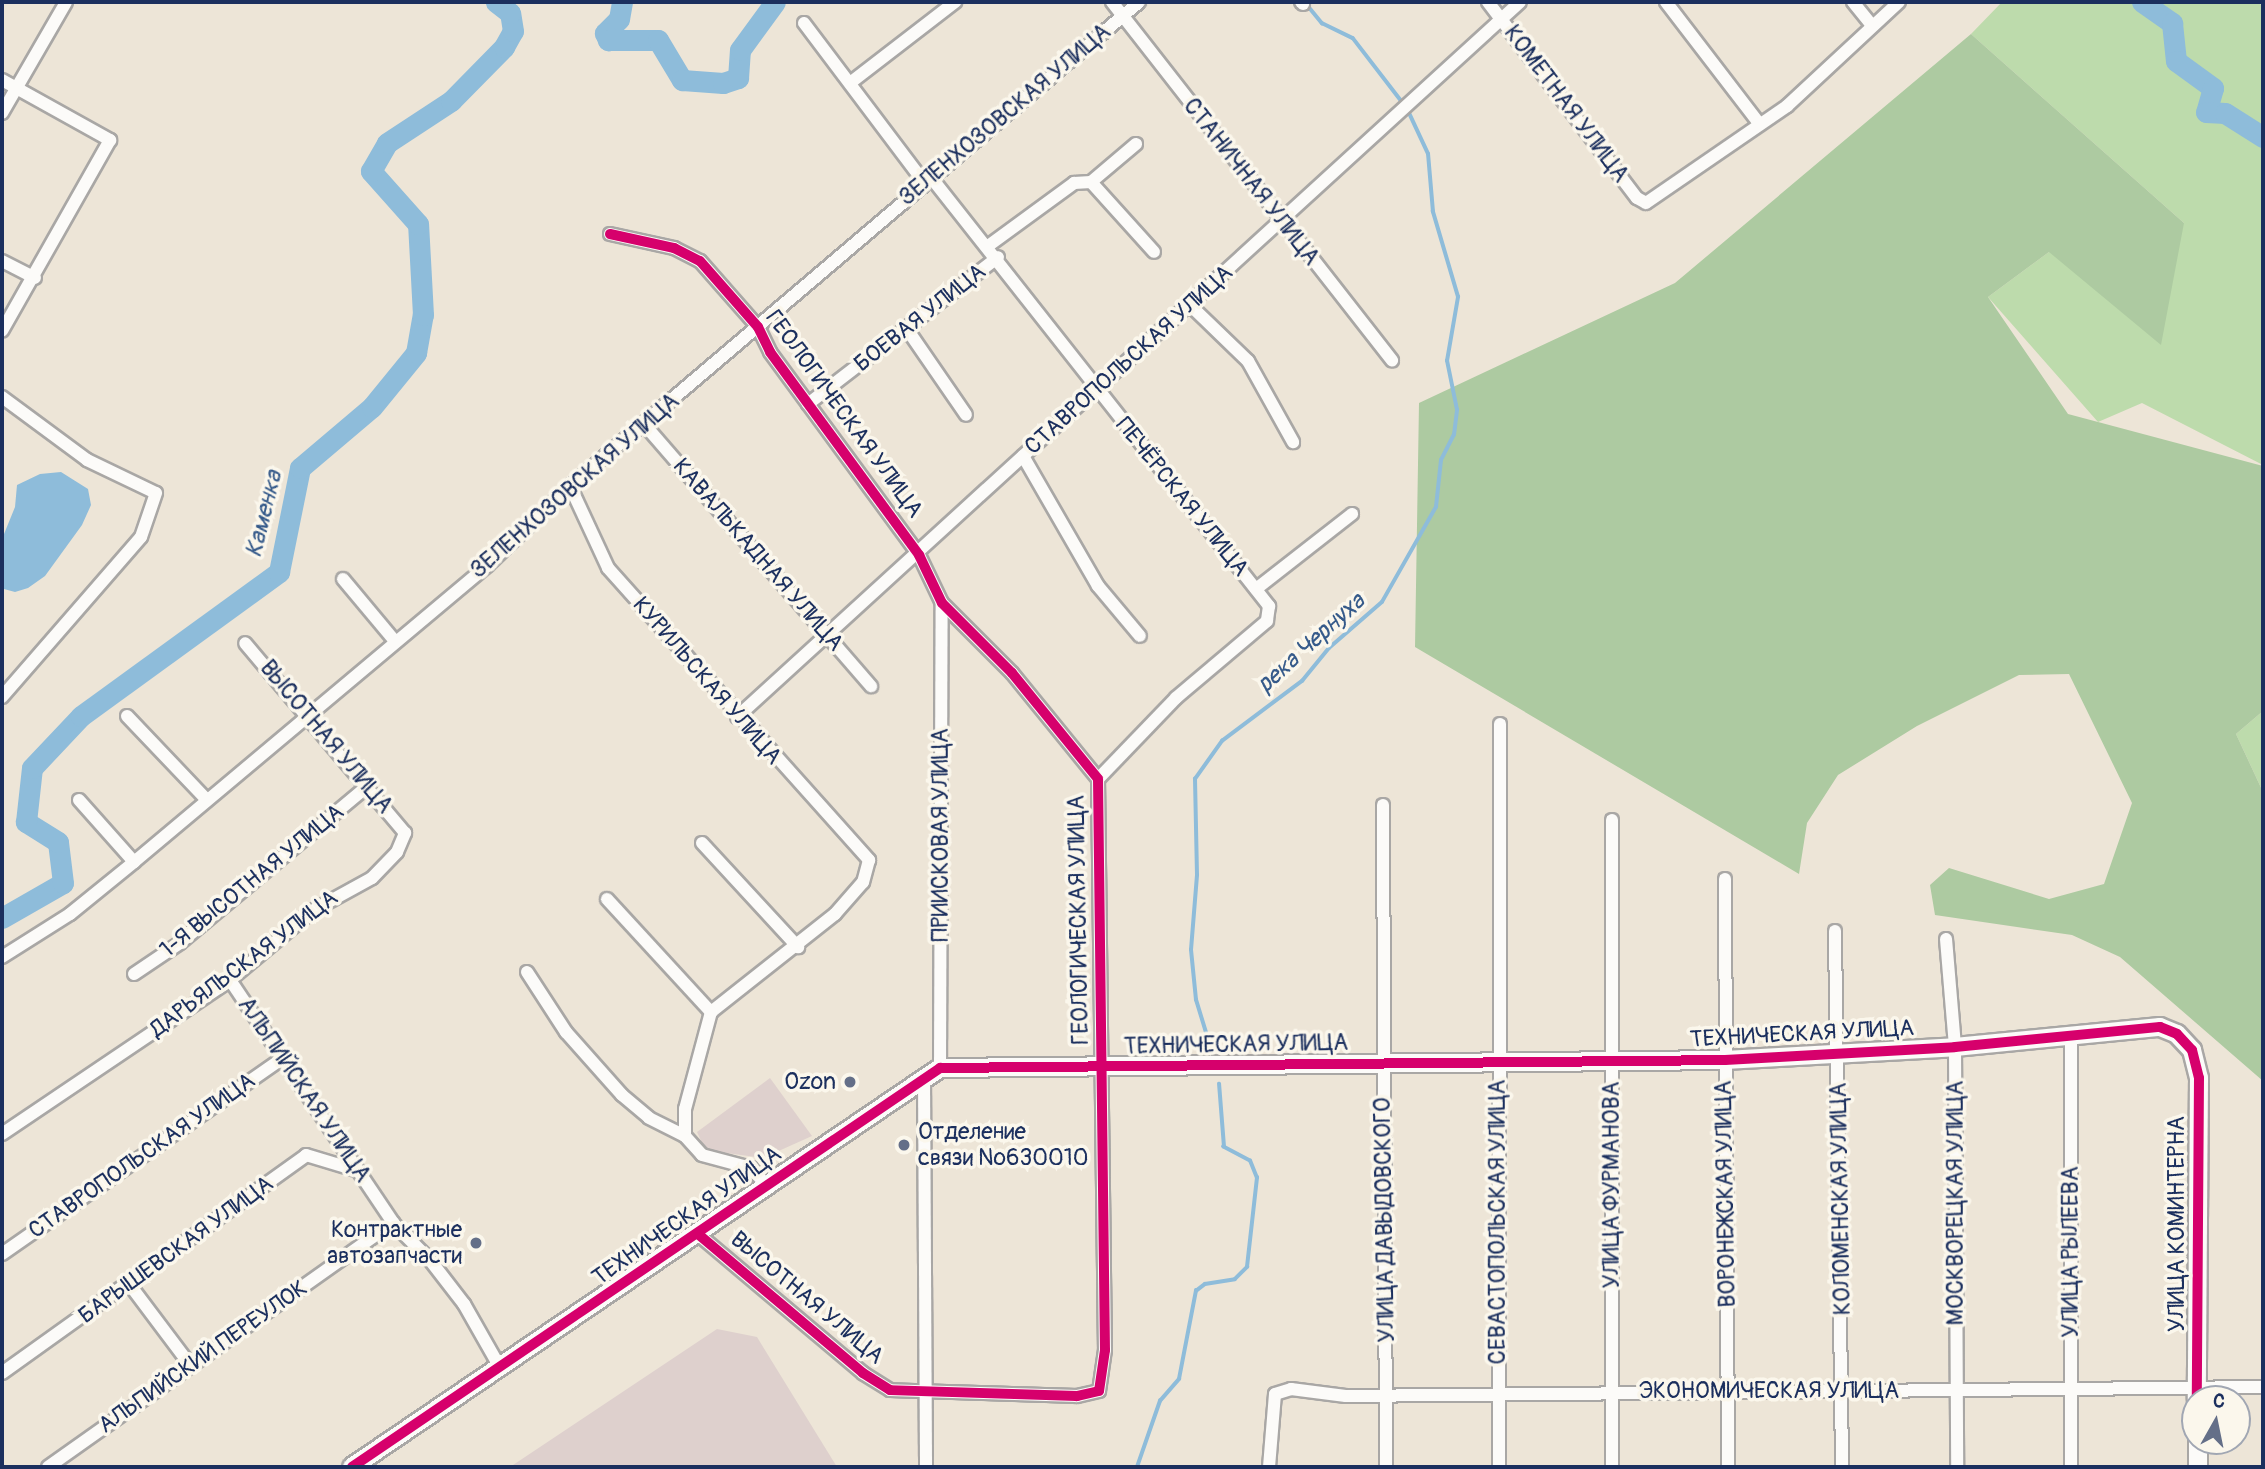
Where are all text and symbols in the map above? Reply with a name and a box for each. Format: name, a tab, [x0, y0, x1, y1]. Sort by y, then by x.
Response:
street label: ЗЕЛЕНХОЗОВСКАЯ УЛИЦА	[894, 18, 1116, 212]
street label: КОМЕТНАЯ УЛИЦА	[1498, 20, 1634, 188]
street label: СТАНИЧНАЯ УЛИЦА	[1177, 93, 1325, 271]
street label: БОЕВАЯ УЛИЦА	[849, 258, 991, 378]
street label: СТАВРОПОЛЬСКАЯ УЛИЦА	[1019, 259, 1239, 461]
street label: ГЕОЛОГИЧЕСКАЯ УЛИЦА	[759, 305, 929, 523]
street label: ЗЕЛЕНХОЗОВСКАЯ УЛИЦА	[465, 388, 685, 584]
street label: ПЕЧЁРСКАЯ УЛИЦА	[1110, 412, 1254, 582]
street label: КАВАЛЬКАДНАЯ УЛИЦА	[667, 453, 849, 657]
water label: Каменка	[239, 468, 289, 560]
water label: река Чернуха	[1251, 587, 1371, 699]
street label: КУРИЛЬСКАЯ УЛИЦА	[627, 592, 787, 770]
street label: ВЫСОТНАЯ УЛИЦА	[254, 655, 398, 819]
street label: ПРИИСКОВАЯ УЛИЦА	[927, 728, 955, 942]
street label: ГЕОЛОГИЧЕСКАЯ УЛИЦА	[1063, 795, 1095, 1045]
street label: 1-Я ВЫСОТНАЯ УЛИЦА	[154, 798, 350, 964]
street label: ДАРЬЯЛЬСКАЯ УЛИЦА	[145, 884, 343, 1044]
street label: АЛЬПИЙСКАЯ УЛИЦА	[232, 992, 376, 1188]
street label: ТЕХНИЧЕСКАЯ УЛИЦА	[1689, 1014, 1915, 1054]
street label: ТЕХНИЧЕСКАЯ УЛИЦА	[1124, 1029, 1348, 1061]
street label: СТАВРОПОЛЬСКАЯ УЛИЦА	[23, 1067, 261, 1245]
place label: Ozon	[784, 1068, 836, 1096]
marker: Ozon	[842, 1074, 858, 1090]
street label: СЕВАСТОПОЛЬСКАЯ УЛИЦА	[1484, 1080, 1512, 1364]
street label: ВОРОНЕЖСКАЯ УЛИЦА	[1710, 1080, 1742, 1308]
street label: МОСКВОРЕЦКАЯ УЛИЦА	[1942, 1080, 1970, 1326]
street label: УЛИЦА ФУРМАНОВА	[1598, 1082, 1626, 1288]
street label: КОЛОМЕНСКАЯ УЛИЦА	[1825, 1082, 1857, 1316]
street label: УЛИЦА ДАВЫДОВСКОГО	[1369, 1097, 1401, 1343]
street label: УЛИЦА КОМИНТЕРНА	[2163, 1116, 2191, 1332]
place label: Отделение связи №630010	[918, 1118, 1088, 1172]
marker: Отделение связи №630010	[896, 1137, 912, 1153]
street label: ТЕХНИЧЕСКАЯ УЛИЦА	[587, 1140, 787, 1292]
street label: УЛИЦА РЫЛЕЕВА	[2057, 1166, 2085, 1338]
street label: БАРЫШЕВСКАЯ УЛИЦА	[73, 1170, 279, 1330]
place label: Контрактные автозапчасти	[327, 1216, 462, 1270]
street label: ВЫСОТНАЯ УЛИЦА	[725, 1226, 889, 1370]
marker: Контрактные автозапчасти	[468, 1235, 484, 1251]
street label: АЛЬПИЙСКИЙ ПЕРЕУЛОК	[93, 1274, 313, 1440]
street label: ЭКОНОМИЧЕСКАЯ УЛИЦА	[1639, 1377, 1899, 1405]
north arrow	[2181, 1385, 2251, 1455]
text: С	[2211, 1388, 2227, 1414]

